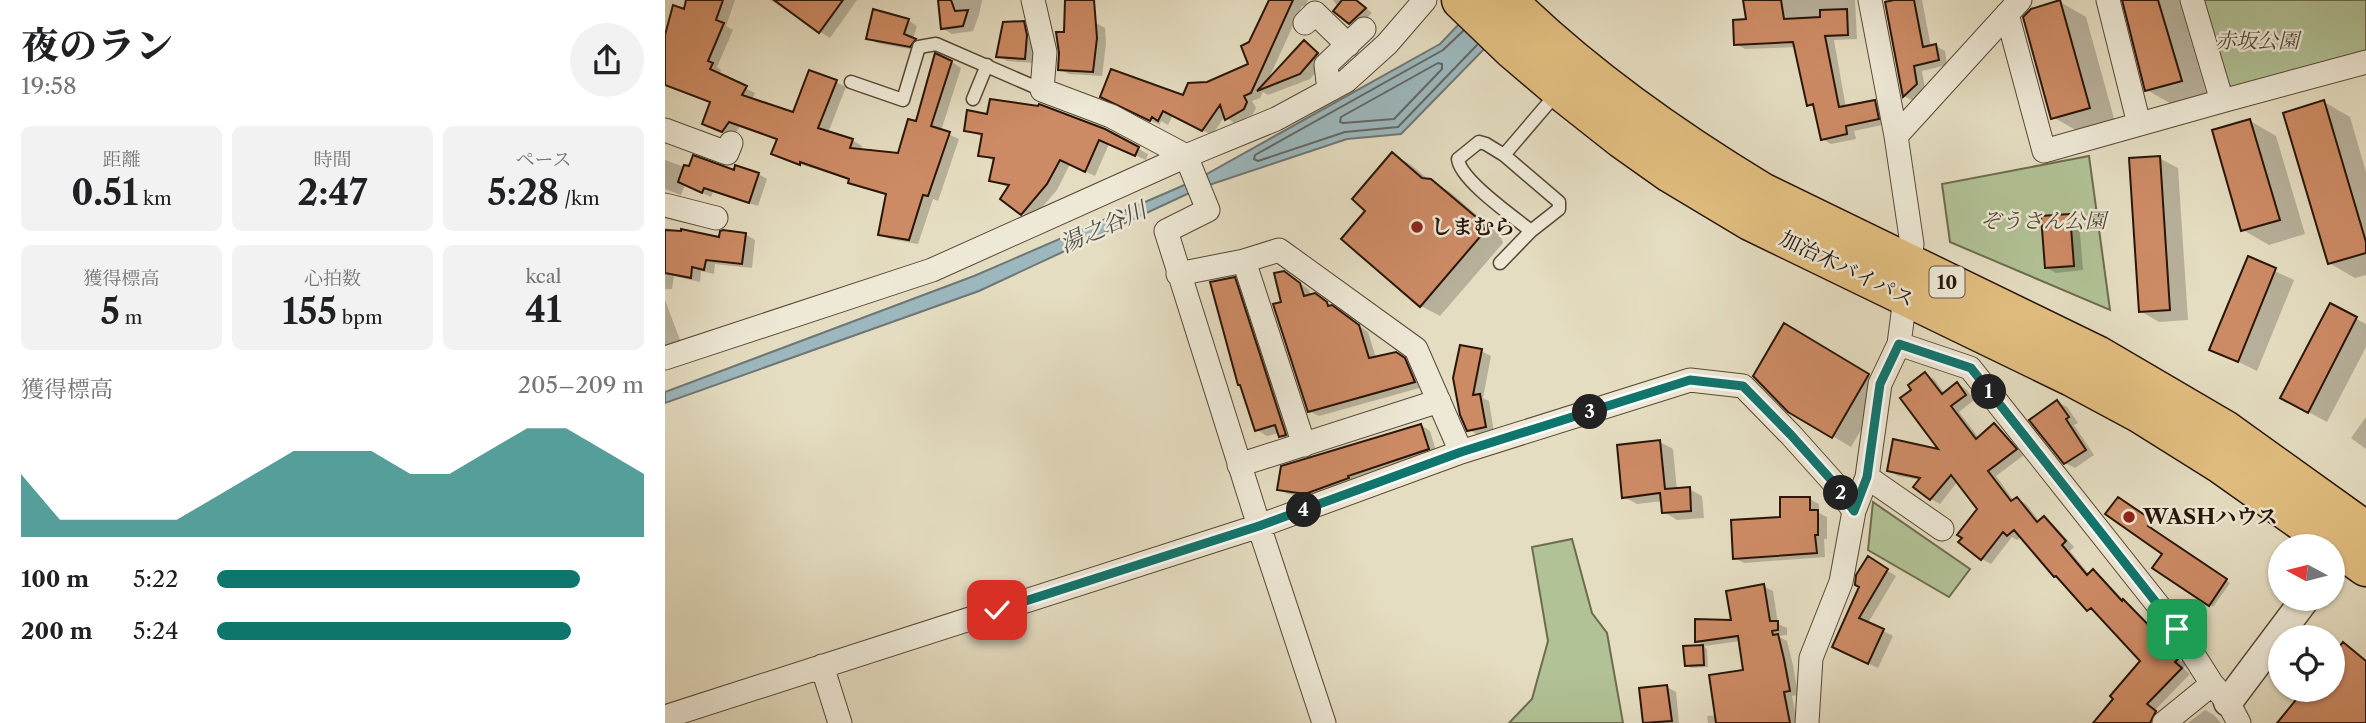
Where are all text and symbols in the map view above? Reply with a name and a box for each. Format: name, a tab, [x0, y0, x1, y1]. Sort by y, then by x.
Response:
text: 夜のラン	[21, 22, 173, 69]
button: share	[570, 23, 644, 97]
park label: 赤坂公園	[2215, 28, 2302, 53]
text: 19:58	[21, 72, 77, 100]
text: 距離	[102, 148, 141, 171]
text: 時間	[313, 148, 352, 171]
text: ペース	[515, 148, 572, 171]
text: 0.51	[71, 171, 138, 214]
text: 2:47	[297, 171, 368, 214]
text: 5:28	[487, 171, 559, 214]
text: km	[138, 187, 172, 210]
text: /km	[559, 187, 600, 210]
water label: 湯之谷川	[1055, 194, 1153, 258]
park label: ぞうさん公園	[1980, 208, 2109, 233]
place label: しまむら	[1431, 214, 1515, 239]
marker: しまむら	[1409, 219, 1425, 235]
street label: 加治木バイパス	[1776, 225, 1919, 312]
text: kcal	[526, 265, 561, 288]
road number: 10	[1929, 266, 1965, 298]
text: 獲得標高	[83, 267, 160, 290]
text: 心拍数	[304, 267, 361, 290]
text: 41	[525, 288, 562, 331]
text: 5	[100, 290, 120, 333]
text: 155	[282, 290, 337, 333]
text: m	[120, 306, 143, 329]
text: bpm	[337, 306, 383, 329]
text: 205–209 m	[518, 371, 644, 399]
pin: 1	[1971, 374, 2007, 410]
text: 獲得標高	[21, 375, 113, 403]
text: 1	[1984, 380, 1993, 403]
pin: 3	[1573, 394, 1607, 430]
text: 3	[1584, 400, 1595, 423]
pin: 2	[1823, 476, 1859, 510]
text: 2	[1835, 481, 1846, 504]
pin: 4	[1287, 492, 1321, 528]
text: 4	[1298, 498, 1309, 521]
place label: WASHハウス	[2142, 504, 2278, 529]
marker: WASHハウス	[2121, 509, 2137, 525]
north arrow	[2268, 534, 2345, 611]
map controls	[2268, 534, 2345, 702]
text: 100 m	[21, 565, 89, 593]
text: 5:22	[133, 565, 178, 593]
pin	[967, 580, 1027, 640]
icon: check	[978, 591, 1016, 629]
pin	[2147, 599, 2207, 659]
icon: arrive	[2158, 610, 2196, 648]
text: 200 m	[21, 617, 93, 645]
text: 5:24	[133, 617, 178, 645]
button: locate	[2268, 625, 2345, 702]

